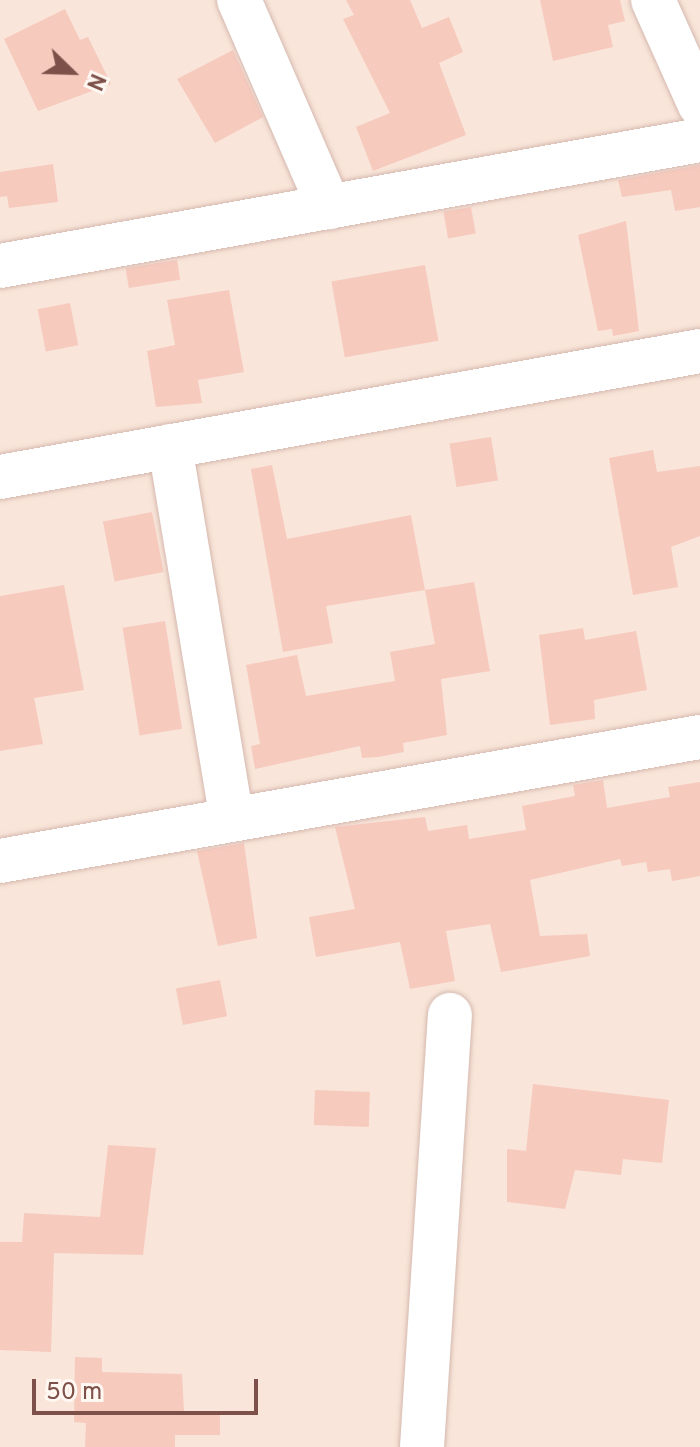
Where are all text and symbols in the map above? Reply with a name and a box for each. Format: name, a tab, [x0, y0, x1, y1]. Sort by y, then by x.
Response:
north arrow	[32, 32, 112, 112]
text: N	[79, 69, 110, 94]
scale bar	[36, 1363, 262, 1413]
text: 50 m	[46, 1378, 102, 1408]

